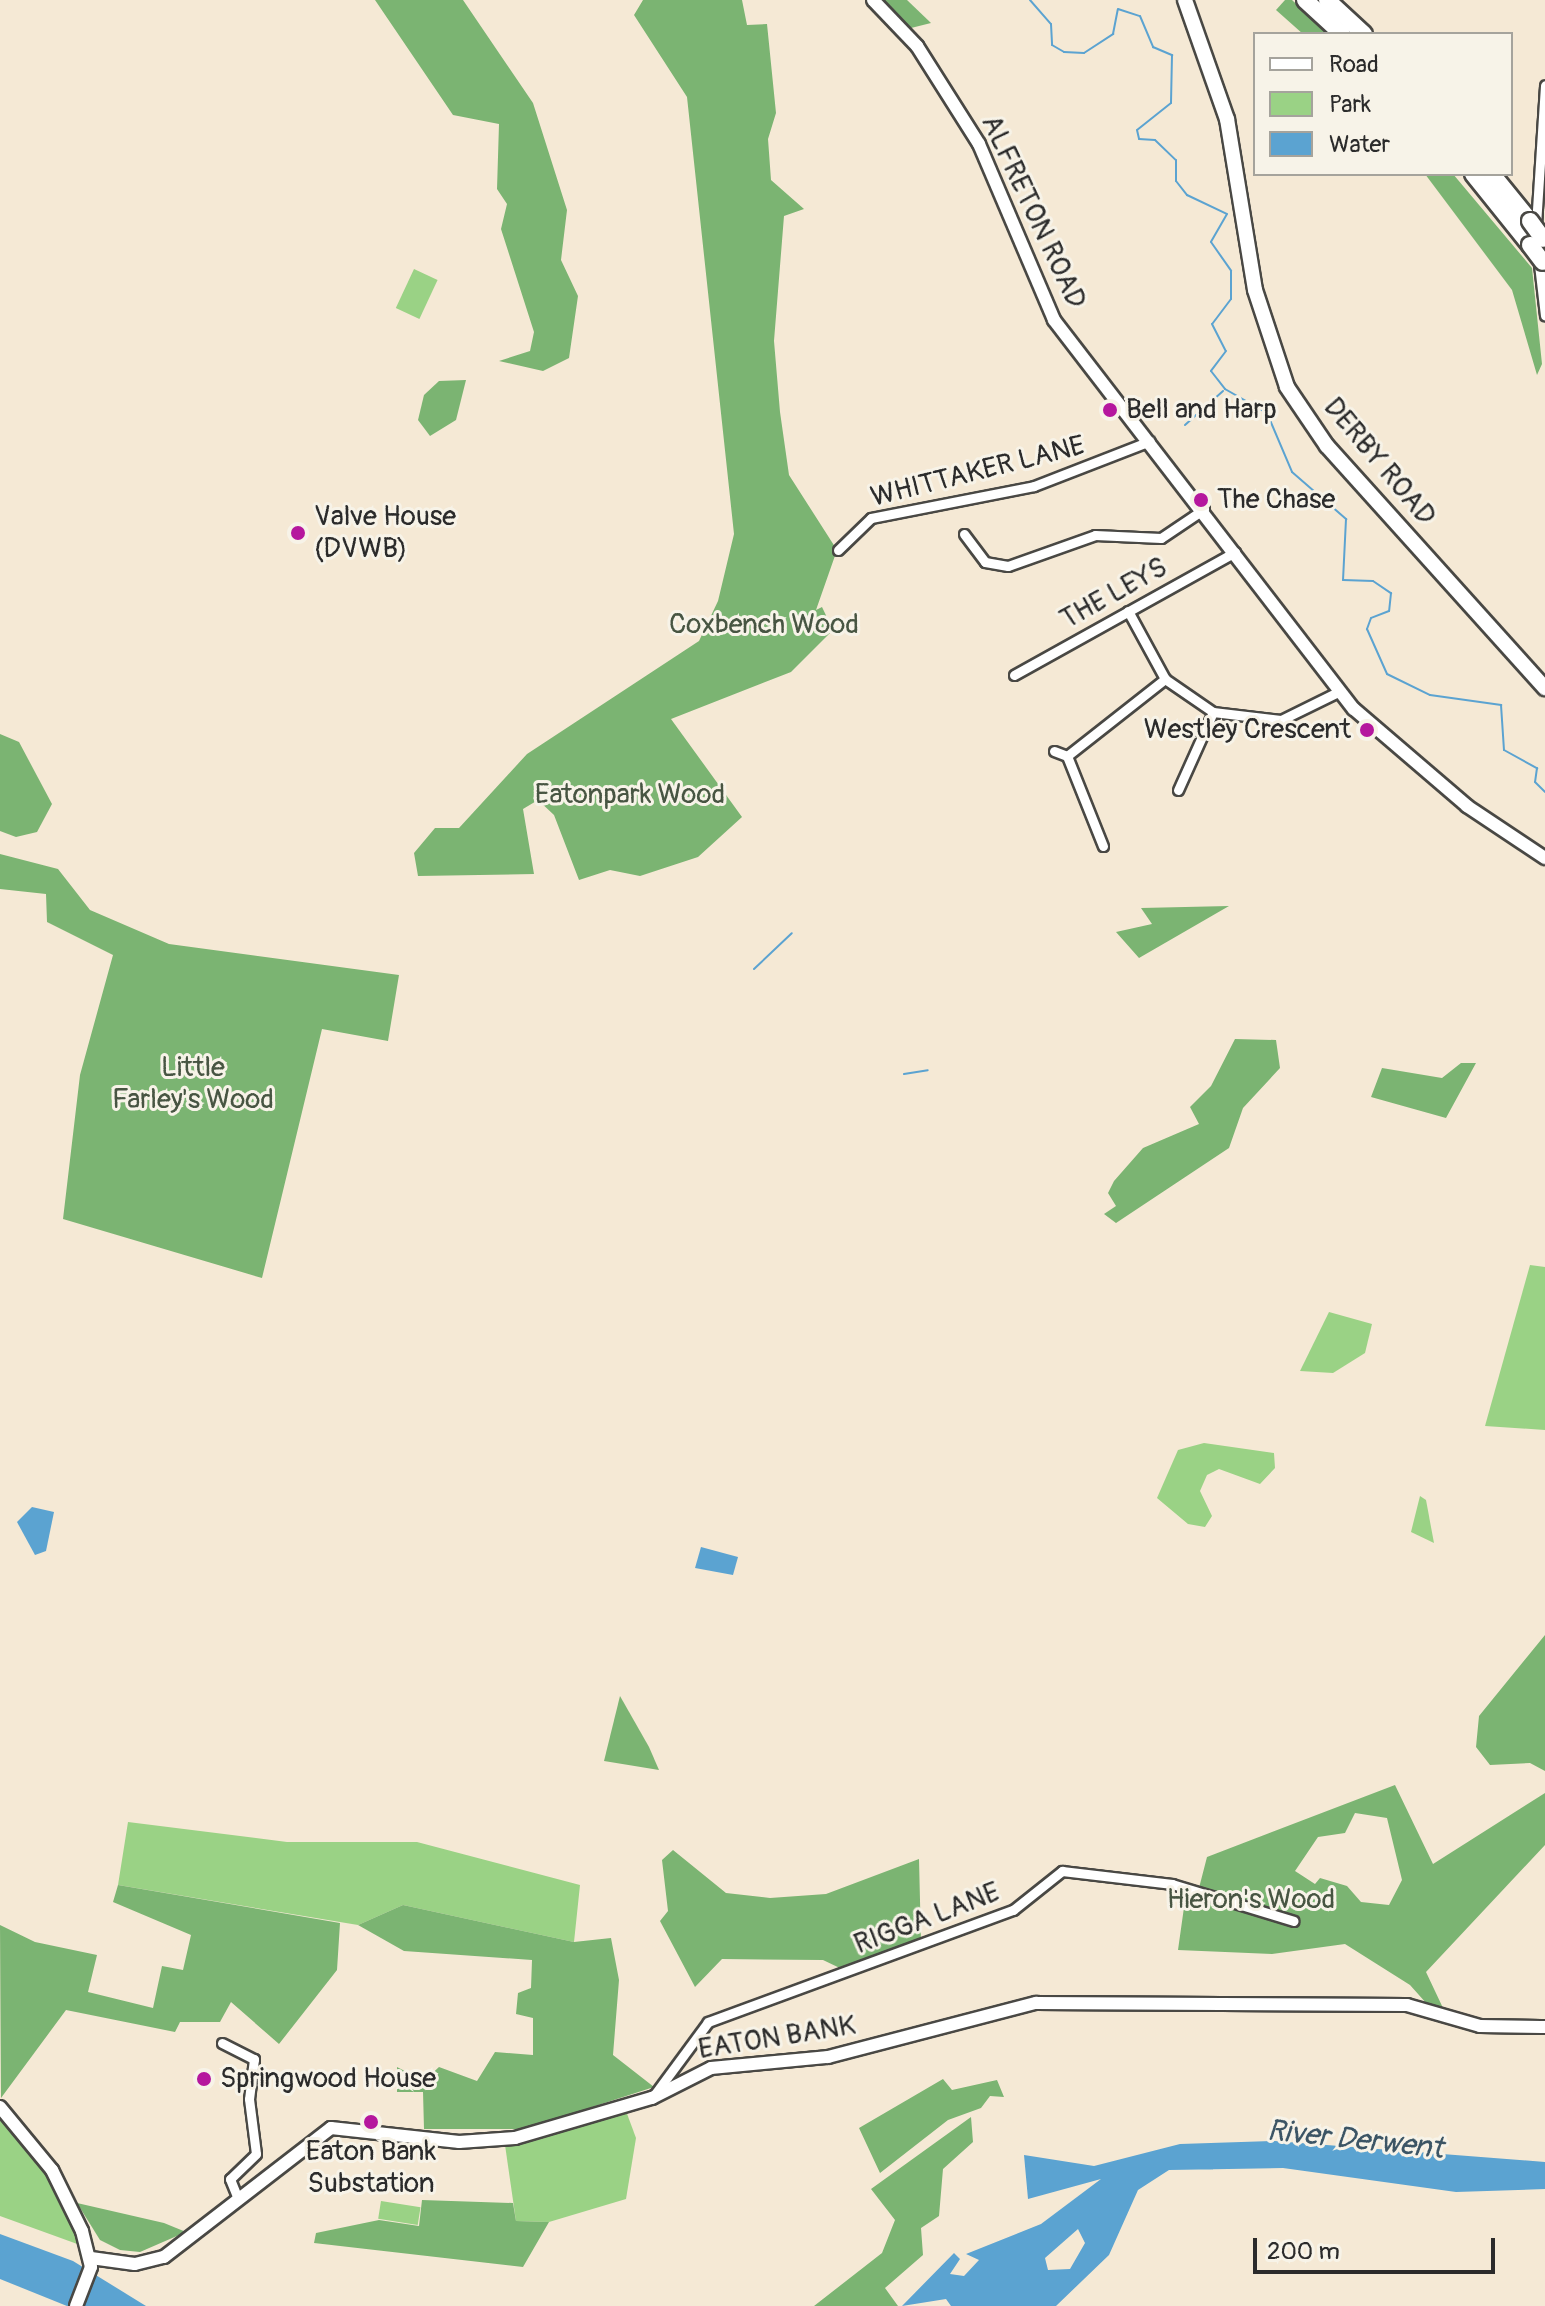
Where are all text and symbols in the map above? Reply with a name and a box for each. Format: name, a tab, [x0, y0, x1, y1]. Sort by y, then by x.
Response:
legend	[1253, 32, 1513, 176]
text: Road	[1329, 50, 1379, 79]
text: Park	[1329, 90, 1371, 119]
street label: ALFRETON ROAD	[973, 110, 1093, 314]
text: Water	[1329, 130, 1390, 159]
street label: DERBY ROAD	[1316, 391, 1442, 533]
place label: Bell and Harp	[1126, 393, 1277, 427]
marker: Bell and Harp	[1101, 401, 1119, 419]
street label: WHITTAKER LANE	[868, 429, 1088, 515]
place label: The Chase	[1217, 483, 1335, 517]
marker: The Chase	[1192, 491, 1210, 509]
place label: Valve House (DVWB)	[314, 500, 456, 566]
marker: Valve House (DVWB)	[289, 524, 307, 542]
street label: THE LEYS	[1055, 551, 1173, 637]
park label: Coxbench Wood	[669, 608, 859, 642]
place label: Westley Crescent	[1144, 713, 1351, 747]
marker: Westley Crescent	[1358, 721, 1376, 739]
park label: Eatonpark Wood	[535, 778, 725, 812]
park label: Little Farley's Wood	[112, 1051, 274, 1117]
street label: RIGGA LANE	[850, 1876, 1004, 1962]
park label: Hieron's Wood	[1167, 1883, 1335, 1917]
street label: EATON BANK	[696, 2009, 858, 2067]
place label: Springwood House	[220, 2062, 436, 2096]
marker: Springwood House	[195, 2070, 213, 2088]
marker: Eaton Bank Substation	[362, 2113, 380, 2131]
water label: River Derwent	[1265, 2113, 1445, 2167]
place label: Eaton Bank Substation	[306, 2135, 436, 2201]
scale bar	[1257, 2222, 1499, 2272]
text: 200 m	[1267, 2237, 1340, 2266]

